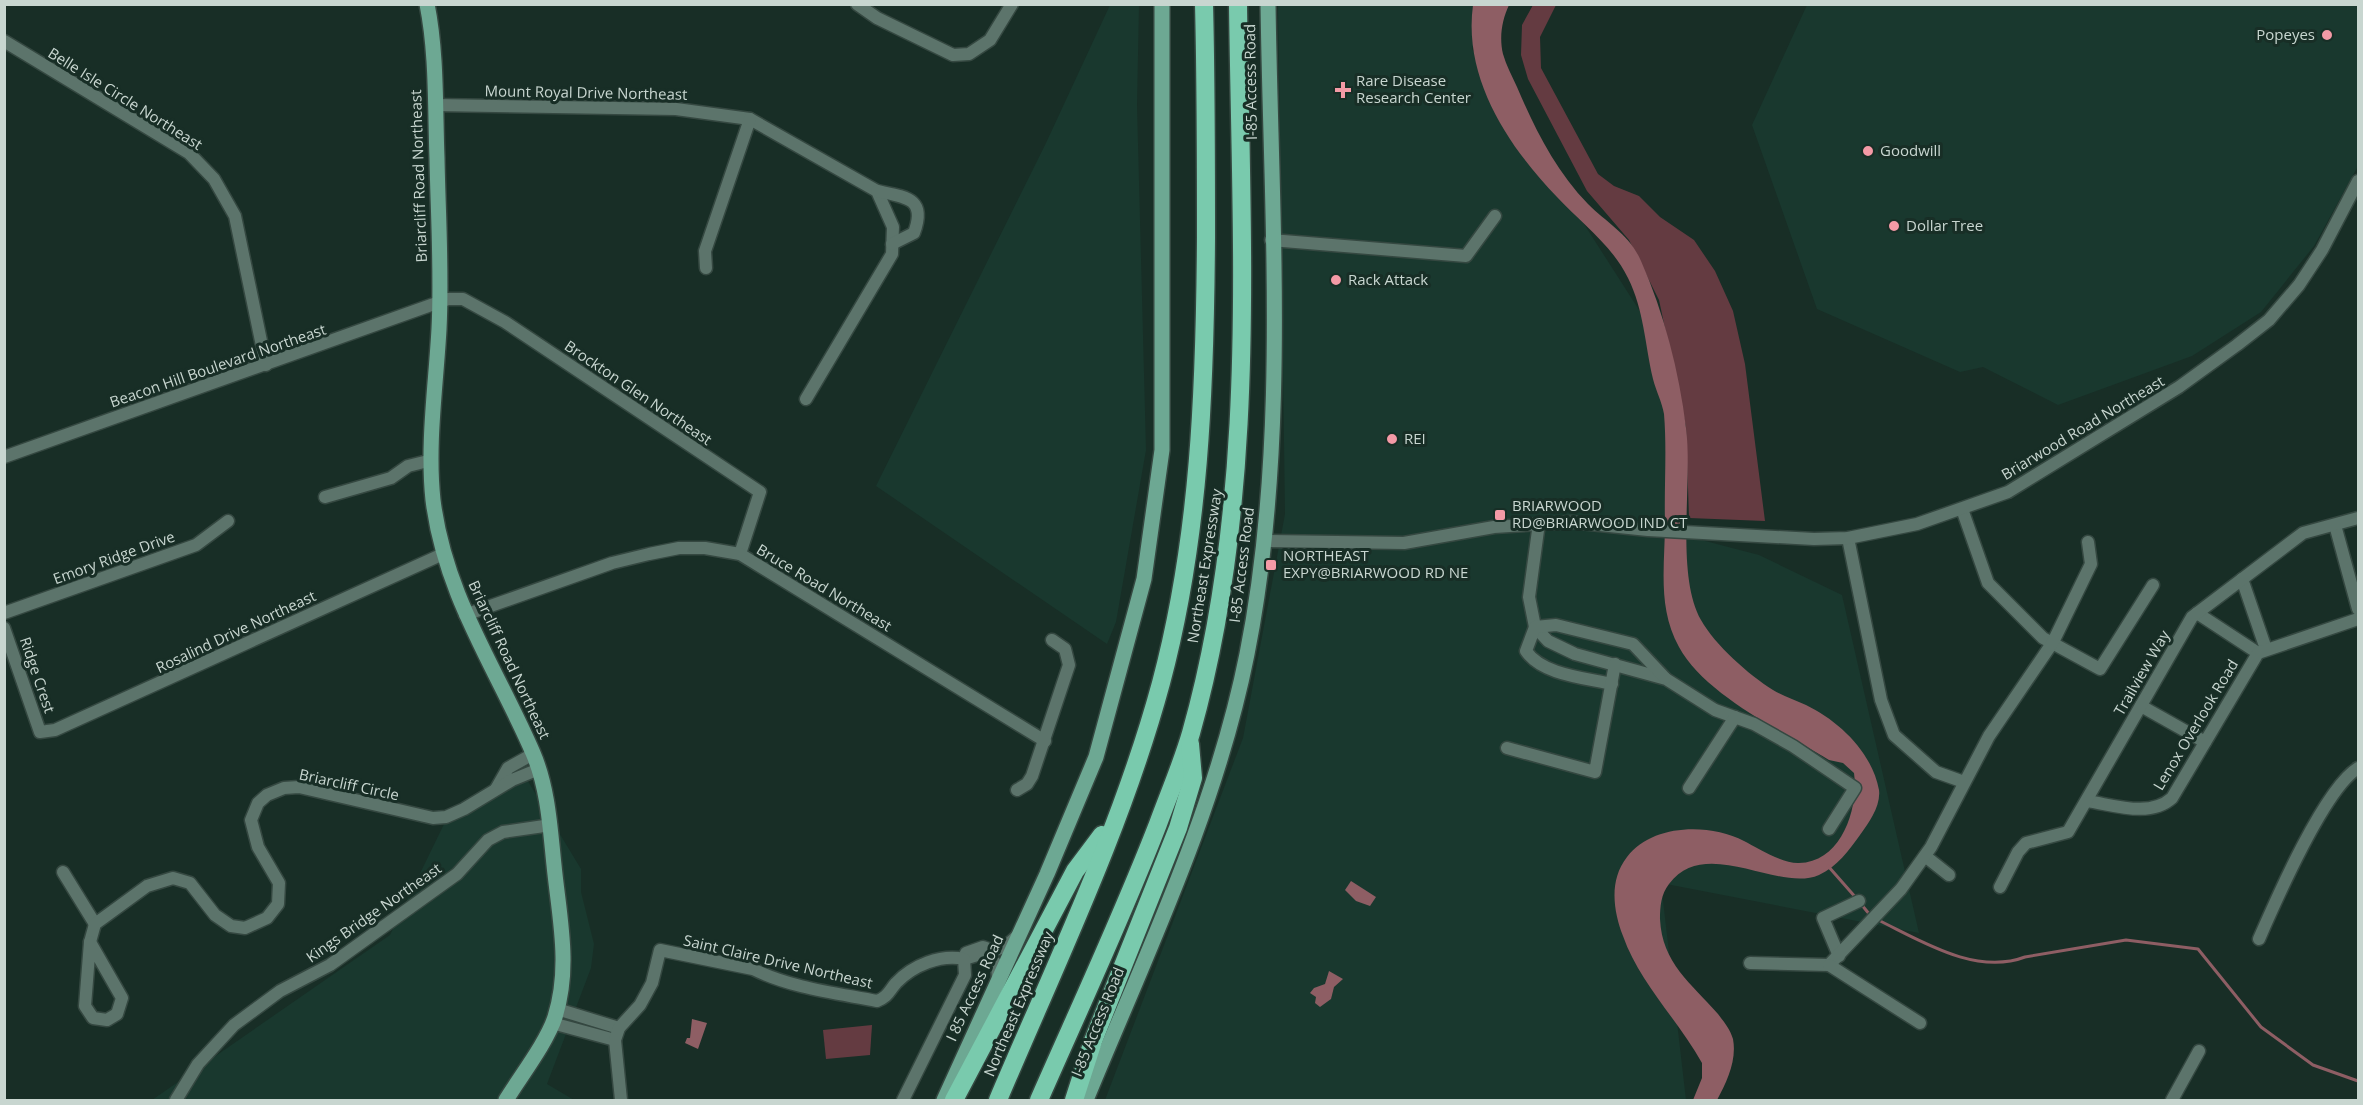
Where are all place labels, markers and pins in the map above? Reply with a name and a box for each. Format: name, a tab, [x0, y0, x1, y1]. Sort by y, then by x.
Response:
place label: Popeyes	[2256, 24, 2315, 44]
marker: Popeyes	[2320, 28, 2334, 42]
place label: Rare Disease Research Center	[1356, 70, 1471, 107]
marker: Rare Disease Research Center	[1334, 81, 1352, 99]
place label: Goodwill	[1880, 140, 1941, 160]
marker: Goodwill	[1861, 144, 1875, 158]
place label: Dollar Tree	[1906, 215, 1983, 235]
marker: Dollar Tree	[1887, 219, 1901, 233]
place label: Rack Attack	[1348, 269, 1428, 289]
marker: Rack Attack	[1329, 273, 1343, 287]
place label: REI	[1404, 428, 1426, 448]
marker: REI	[1385, 432, 1399, 446]
place label: BRIARWOOD RD@BRIARWOOD IND CT	[1512, 495, 1688, 532]
marker: BRIARWOOD RD@BRIARWOOD IND CT	[1493, 508, 1507, 522]
place label: NORTHEAST EXPY@BRIARWOOD RD NE	[1283, 545, 1468, 582]
marker: NORTHEAST EXPY@BRIARWOOD RD NE	[1264, 558, 1278, 572]

